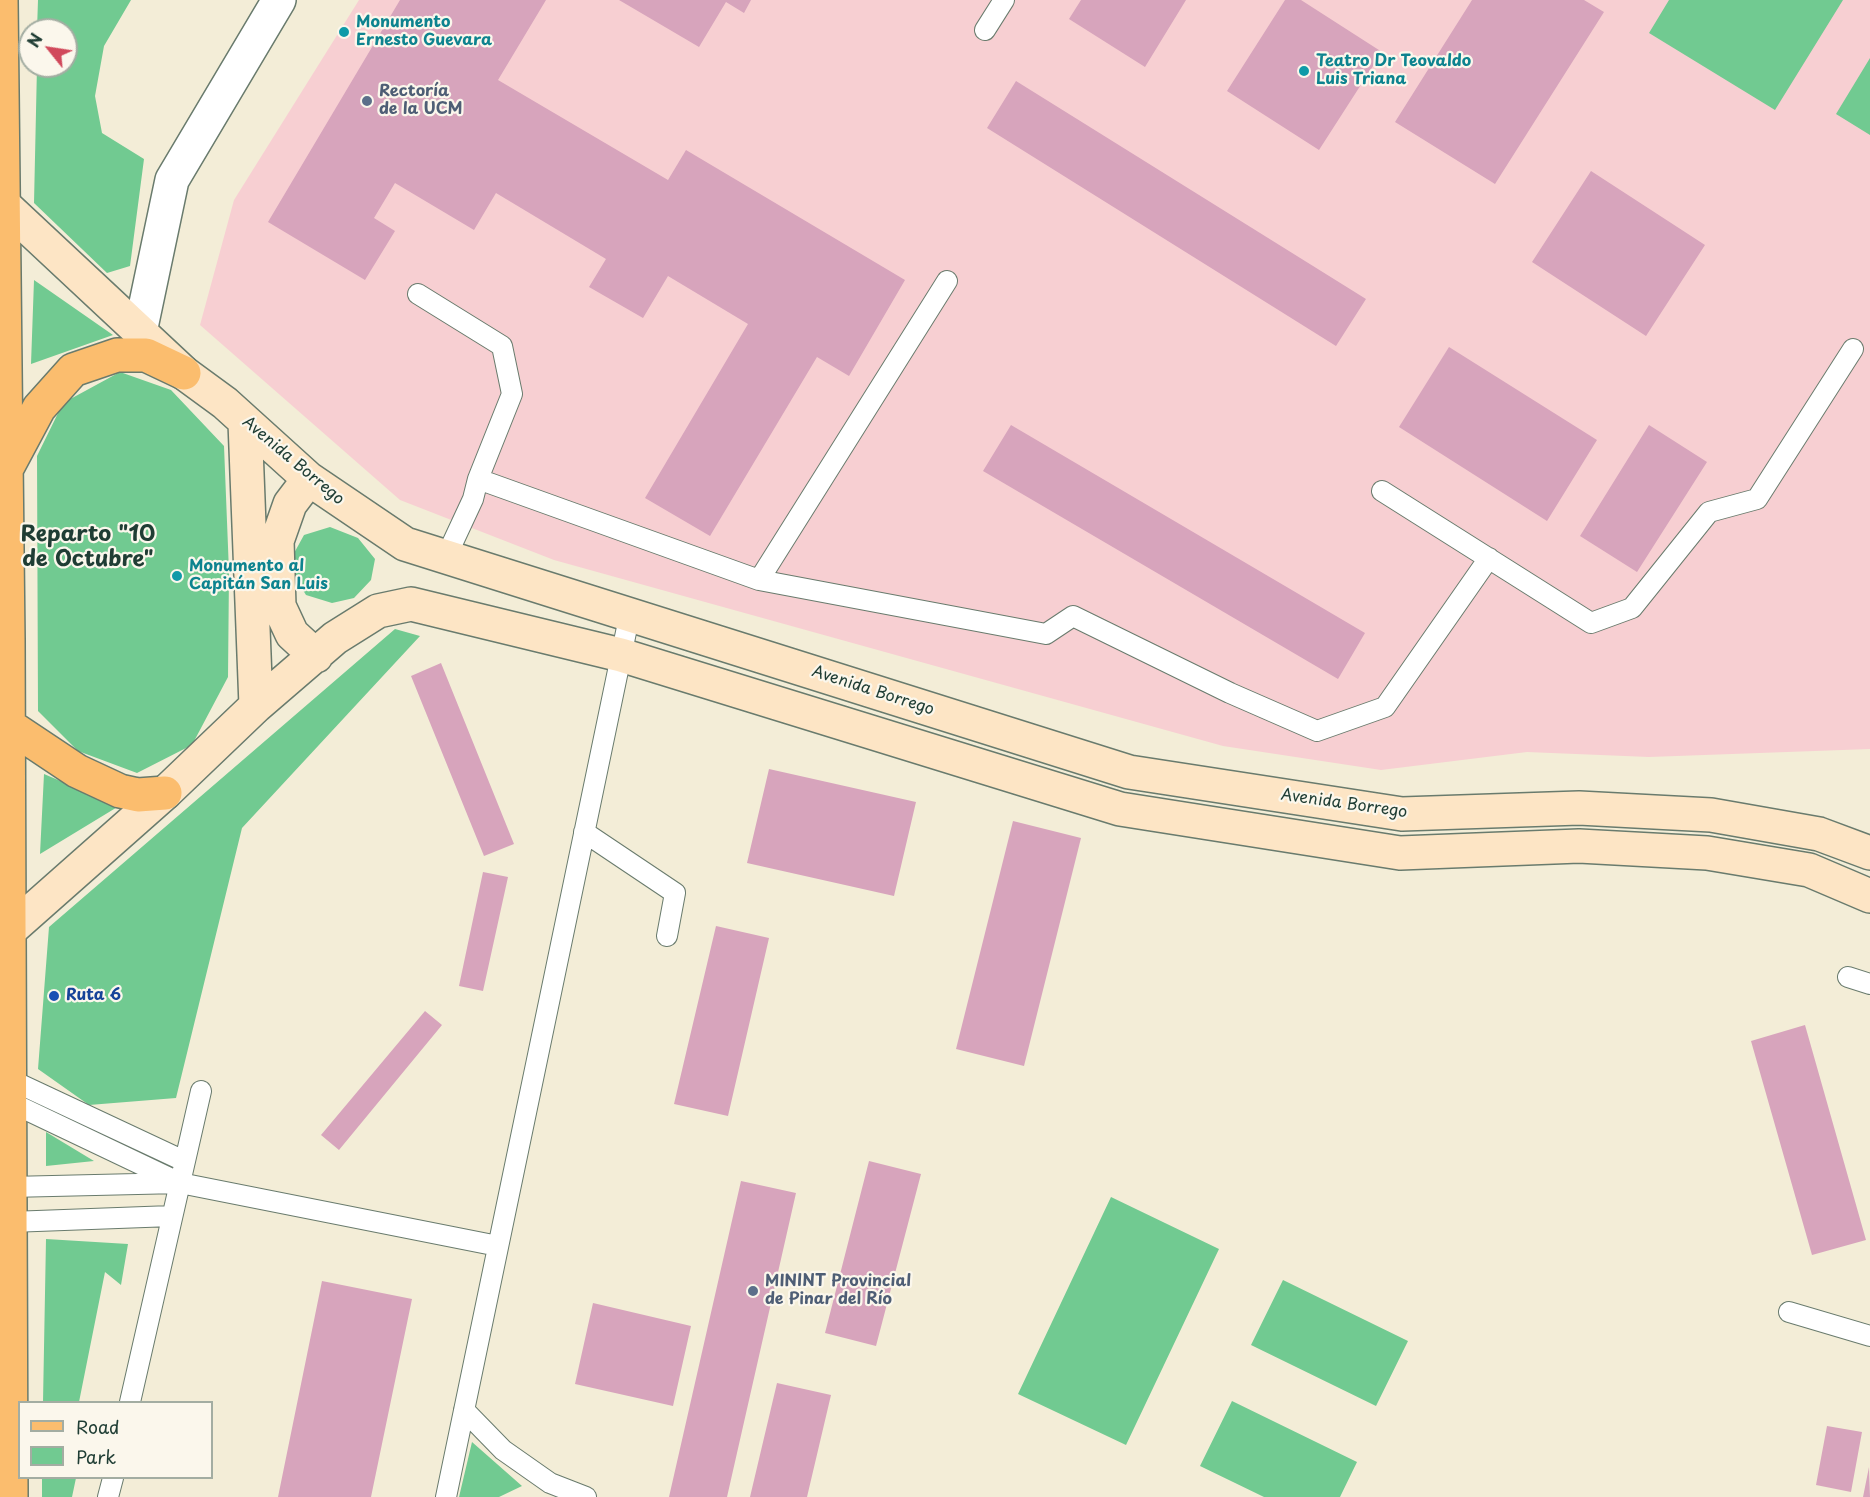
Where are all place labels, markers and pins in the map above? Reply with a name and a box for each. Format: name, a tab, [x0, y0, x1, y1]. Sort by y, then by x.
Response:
place label: Monumento Ernesto Guevara	[356, 13, 492, 51]
marker: Monumento Ernesto Guevara	[337, 25, 351, 39]
place label: Teatro Dr Teovaldo Luis Triana	[1316, 52, 1471, 90]
marker: Teatro Dr Teovaldo Luis Triana	[1297, 64, 1311, 78]
place label: Rectoría de la UCM	[379, 82, 463, 120]
marker: Rectoría de la UCM	[360, 94, 374, 108]
place label: Monumento al Capitán San Luis	[189, 557, 328, 595]
marker: Monumento al Capitán San Luis	[170, 569, 184, 583]
place label: Ruta 6	[66, 986, 121, 1006]
marker: Ruta 6	[47, 989, 61, 1003]
place label: MININT Provincial de Pinar del Río	[765, 1272, 911, 1310]
marker: MININT Provincial de Pinar del Río	[746, 1284, 760, 1298]

